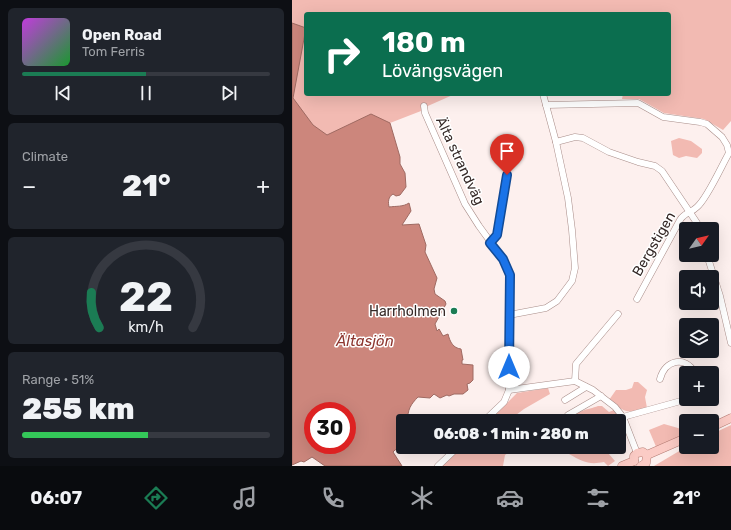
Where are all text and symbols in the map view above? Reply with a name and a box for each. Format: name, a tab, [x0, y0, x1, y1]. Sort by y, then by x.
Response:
text: Open Road	[82, 26, 162, 44]
text: 180 m	[382, 26, 466, 59]
icon: right	[316, 28, 368, 80]
text: Tom Ferris	[82, 44, 145, 59]
text: Lövängsvägen	[382, 60, 503, 82]
icon: previous	[52, 82, 74, 104]
icon: pause	[135, 82, 157, 104]
icon: next	[218, 82, 240, 104]
street label: Älta strandväg	[432, 114, 488, 208]
pin	[490, 134, 524, 175]
icon: arrive	[496, 140, 518, 162]
text: Climate	[22, 149, 68, 164]
text: 21°	[122, 168, 171, 204]
text: −	[22, 173, 36, 200]
text: +	[256, 173, 270, 200]
street label: Bergstigen	[629, 209, 679, 279]
north arrow	[679, 222, 719, 262]
map controls	[679, 222, 719, 454]
button: sound	[679, 270, 719, 310]
text: 22	[119, 272, 173, 321]
place label: Harrholmen	[369, 303, 446, 320]
marker: Harrholmen	[449, 306, 459, 316]
button: layers	[679, 318, 719, 358]
text: km/h	[128, 319, 164, 336]
water label: Ältasjön	[335, 332, 394, 350]
position arrow	[488, 346, 530, 388]
button: +	[679, 366, 719, 406]
text: Range · 51%	[22, 372, 94, 387]
text: 255 km	[22, 391, 135, 427]
speed limit sign: 30	[304, 402, 356, 454]
button: −	[679, 414, 719, 454]
text: 06:08 · 1 min · 280 m	[433, 425, 589, 443]
icon: directions	[142, 484, 170, 512]
icon: music	[231, 484, 259, 512]
icon: phone	[319, 484, 347, 512]
icon: climate	[408, 484, 436, 512]
icon: car	[496, 484, 524, 512]
icon: filters	[584, 484, 612, 512]
text: 06:07	[30, 487, 82, 509]
text: 21°	[673, 487, 701, 509]

